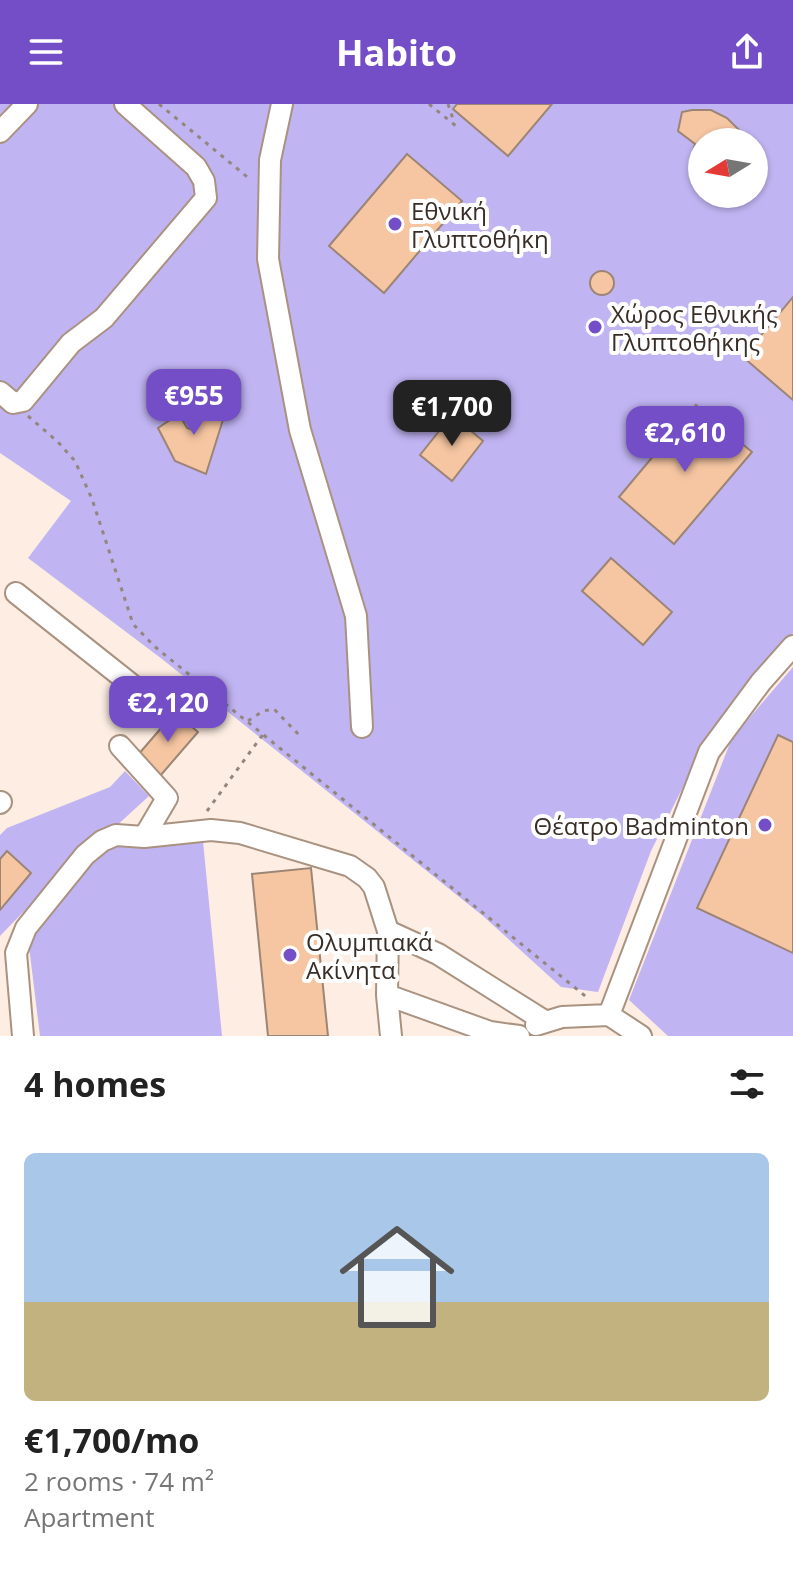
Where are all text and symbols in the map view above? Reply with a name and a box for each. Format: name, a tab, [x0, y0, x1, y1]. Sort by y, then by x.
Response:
text: Habito	[336, 28, 457, 77]
icon: menu	[24, 30, 68, 74]
icon: share	[725, 30, 769, 74]
north arrow	[688, 128, 768, 208]
map controls	[688, 128, 768, 208]
place label: Εθνική Γλυπτοθήκη	[411, 194, 549, 255]
marker: Εθνική Γλυπτοθήκη	[386, 215, 404, 233]
place label: Χώρος Εθνικής Γλυπτοθήκης	[611, 297, 778, 358]
marker: Χώρος Εθνικής Γλυπτοθήκης	[586, 318, 604, 336]
pin: €955	[147, 369, 241, 437]
text: €955	[164, 377, 224, 413]
pin: €1,700	[387, 380, 517, 448]
text: €1,700	[411, 388, 493, 424]
pin: €2,610	[620, 406, 750, 474]
text: €2,610	[644, 414, 726, 450]
pin: €2,120	[103, 676, 233, 744]
text: €2,120	[127, 684, 209, 720]
place label: Θέατρο Badminton	[534, 809, 749, 842]
marker: Θέατρο Badminton	[756, 816, 774, 834]
place label: Ολυμπιακά Ακίνητα	[306, 925, 433, 986]
marker: Ολυμπιακά Ακίνητα	[281, 946, 299, 964]
text: 4 homes	[24, 1061, 166, 1107]
icon: filters	[725, 1062, 769, 1106]
icon: home	[325, 1205, 469, 1349]
text: €1,700/mo	[24, 1417, 199, 1463]
text: 2 rooms · 74 m²	[24, 1463, 214, 1499]
text: Apartment	[24, 1499, 155, 1535]

